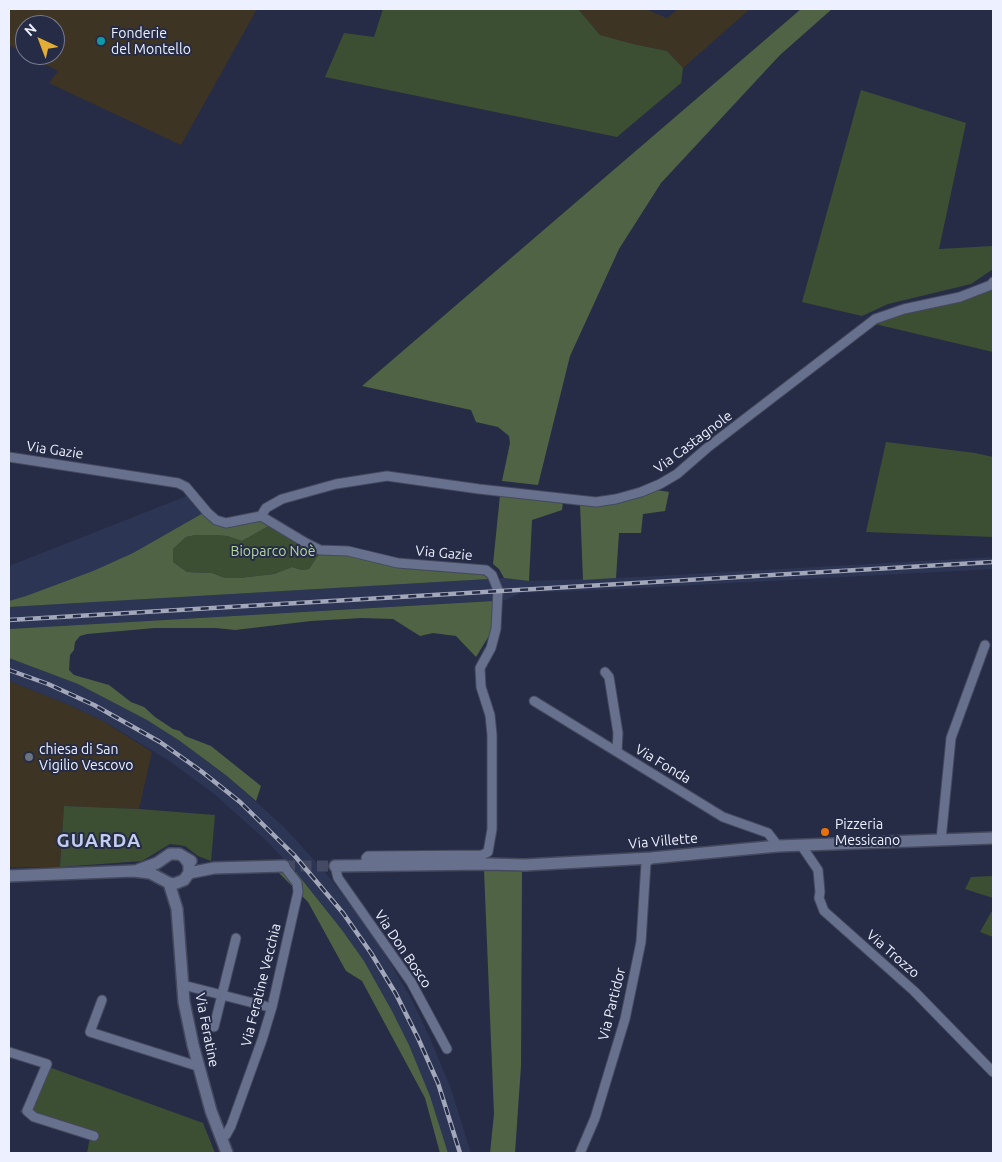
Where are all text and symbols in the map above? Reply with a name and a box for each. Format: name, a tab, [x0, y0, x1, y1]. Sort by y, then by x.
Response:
north arrow	[15, 15, 65, 65]
text: N	[21, 20, 40, 39]
place label: Fonderie del Montello	[111, 25, 191, 58]
marker: Fonderie del Montello	[95, 35, 107, 47]
street label: Via Castagnole	[651, 407, 735, 477]
street label: Via Gazie	[26, 438, 84, 462]
street label: Via Gazie	[415, 542, 473, 564]
park label: Bioparco Noè	[231, 543, 315, 559]
place label: chiesa di San Vigilio Vescovo	[39, 741, 133, 774]
street label: Via Fonda	[632, 741, 694, 787]
marker: chiesa di San Vigilio Vescovo	[23, 751, 35, 763]
place label: Pizzeria Messicano	[835, 816, 900, 849]
marker: Pizzeria Messicano	[819, 826, 831, 838]
district label: GUARDA	[56, 830, 142, 852]
street label: Via Villette	[628, 830, 698, 852]
street label: Via Don Bosco	[371, 907, 435, 991]
street label: Via Feratine Vecchia	[238, 922, 284, 1048]
street label: Via Trozzo	[863, 926, 923, 982]
street label: Via Partidor	[595, 966, 629, 1042]
street label: Via Feratine	[192, 991, 222, 1069]

